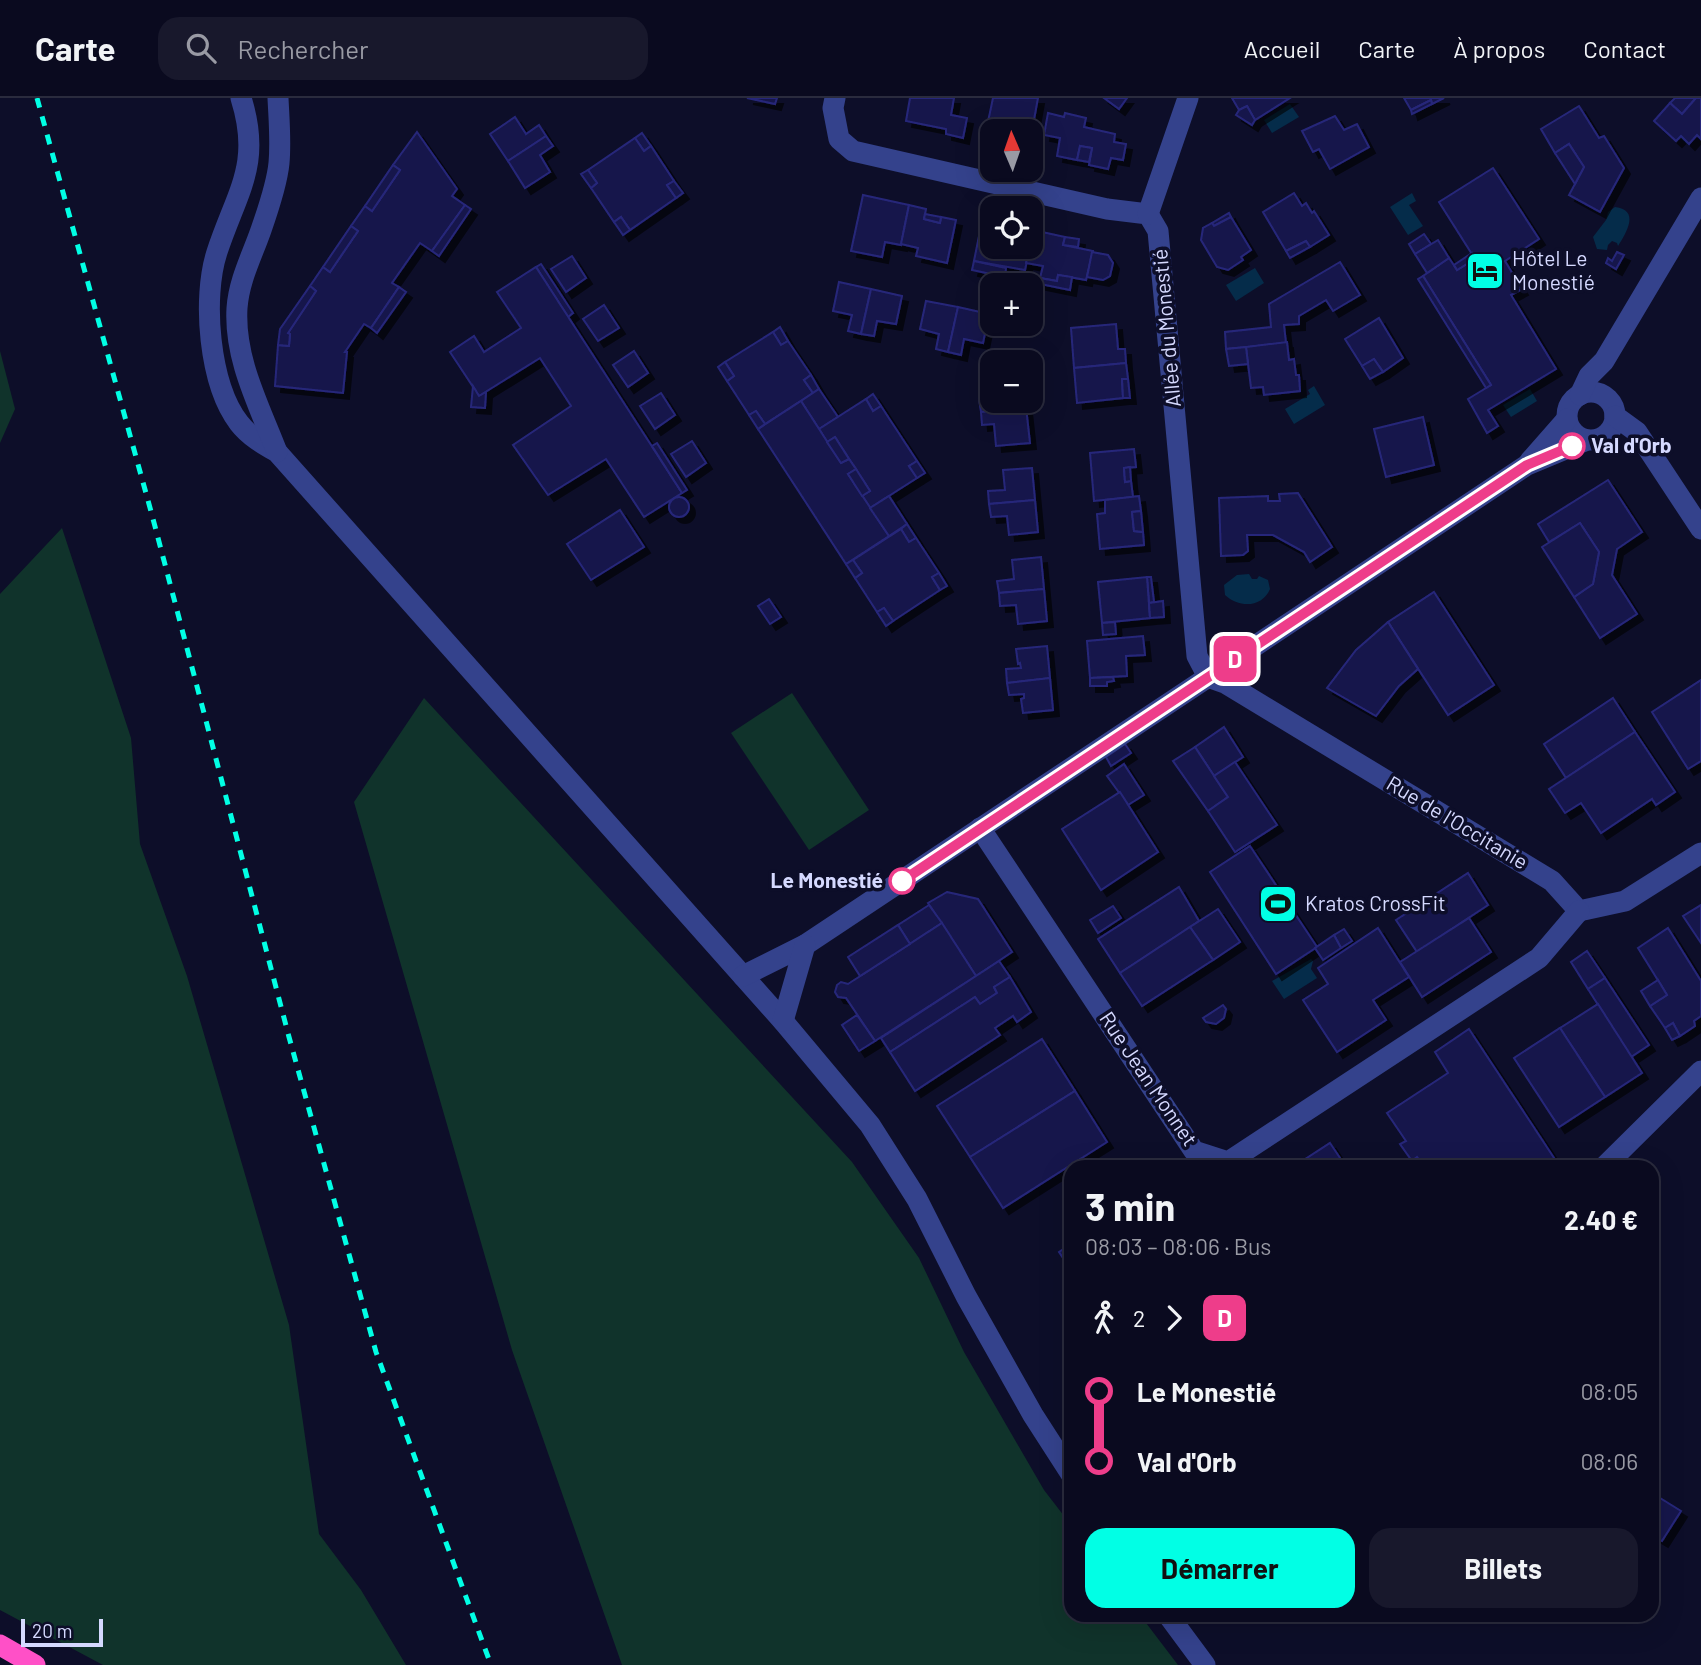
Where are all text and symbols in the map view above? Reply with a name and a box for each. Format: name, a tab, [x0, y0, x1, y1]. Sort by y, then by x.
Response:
search box	[158, 17, 648, 80]
text: Carte	[35, 28, 116, 68]
icon: search	[182, 29, 220, 67]
text: Rechercher	[238, 33, 368, 64]
text: Accueil	[1244, 34, 1320, 63]
text: Carte	[1358, 34, 1415, 63]
text: À propos	[1453, 34, 1545, 63]
text: Contact	[1583, 34, 1666, 63]
north arrow	[980, 119, 1043, 182]
map controls	[980, 119, 1043, 413]
button: locate	[980, 196, 1043, 259]
place label: Hôtel Le Monestié	[1512, 245, 1595, 294]
street label: Allée du Monestié	[1146, 248, 1185, 408]
hotel icon: Hôtel Le Monestié	[1464, 250, 1506, 292]
button: +	[980, 273, 1043, 336]
button: −	[980, 350, 1043, 413]
place label: Val d'Orb	[1591, 432, 1672, 457]
marker: Val d'Orb	[1559, 433, 1585, 459]
line badge: D	[1212, 636, 1258, 682]
text: D	[1228, 644, 1242, 673]
street label: Rue de l'Occitanie	[1383, 770, 1533, 874]
place label: Le Monestié	[771, 867, 883, 892]
marker: Le Monestié	[889, 868, 915, 894]
sports icon: Kratos CrossFit	[1257, 883, 1299, 925]
place label: Kratos CrossFit	[1305, 890, 1446, 915]
street label: Rue Jean Monnet	[1095, 1006, 1203, 1150]
text: 3 min	[1085, 1183, 1175, 1229]
text: 2.40 €	[1564, 1204, 1638, 1235]
text: 08:03 – 08:06 · Bus	[1085, 1232, 1271, 1260]
icon: walk	[1085, 1299, 1123, 1337]
icon: forward	[1155, 1299, 1193, 1337]
text: D	[1217, 1303, 1232, 1332]
text: 2	[1133, 1304, 1145, 1332]
text: Le Monestié	[1137, 1376, 1276, 1407]
text: 08:05	[1580, 1377, 1638, 1405]
text: Val d'Orb	[1137, 1446, 1237, 1477]
text: 08:06	[1580, 1447, 1638, 1475]
button: Démarrer	[1085, 1528, 1355, 1608]
button: Billets	[1369, 1528, 1638, 1608]
scale bar	[21, 1616, 103, 1648]
text: 20 m	[32, 1619, 72, 1642]

